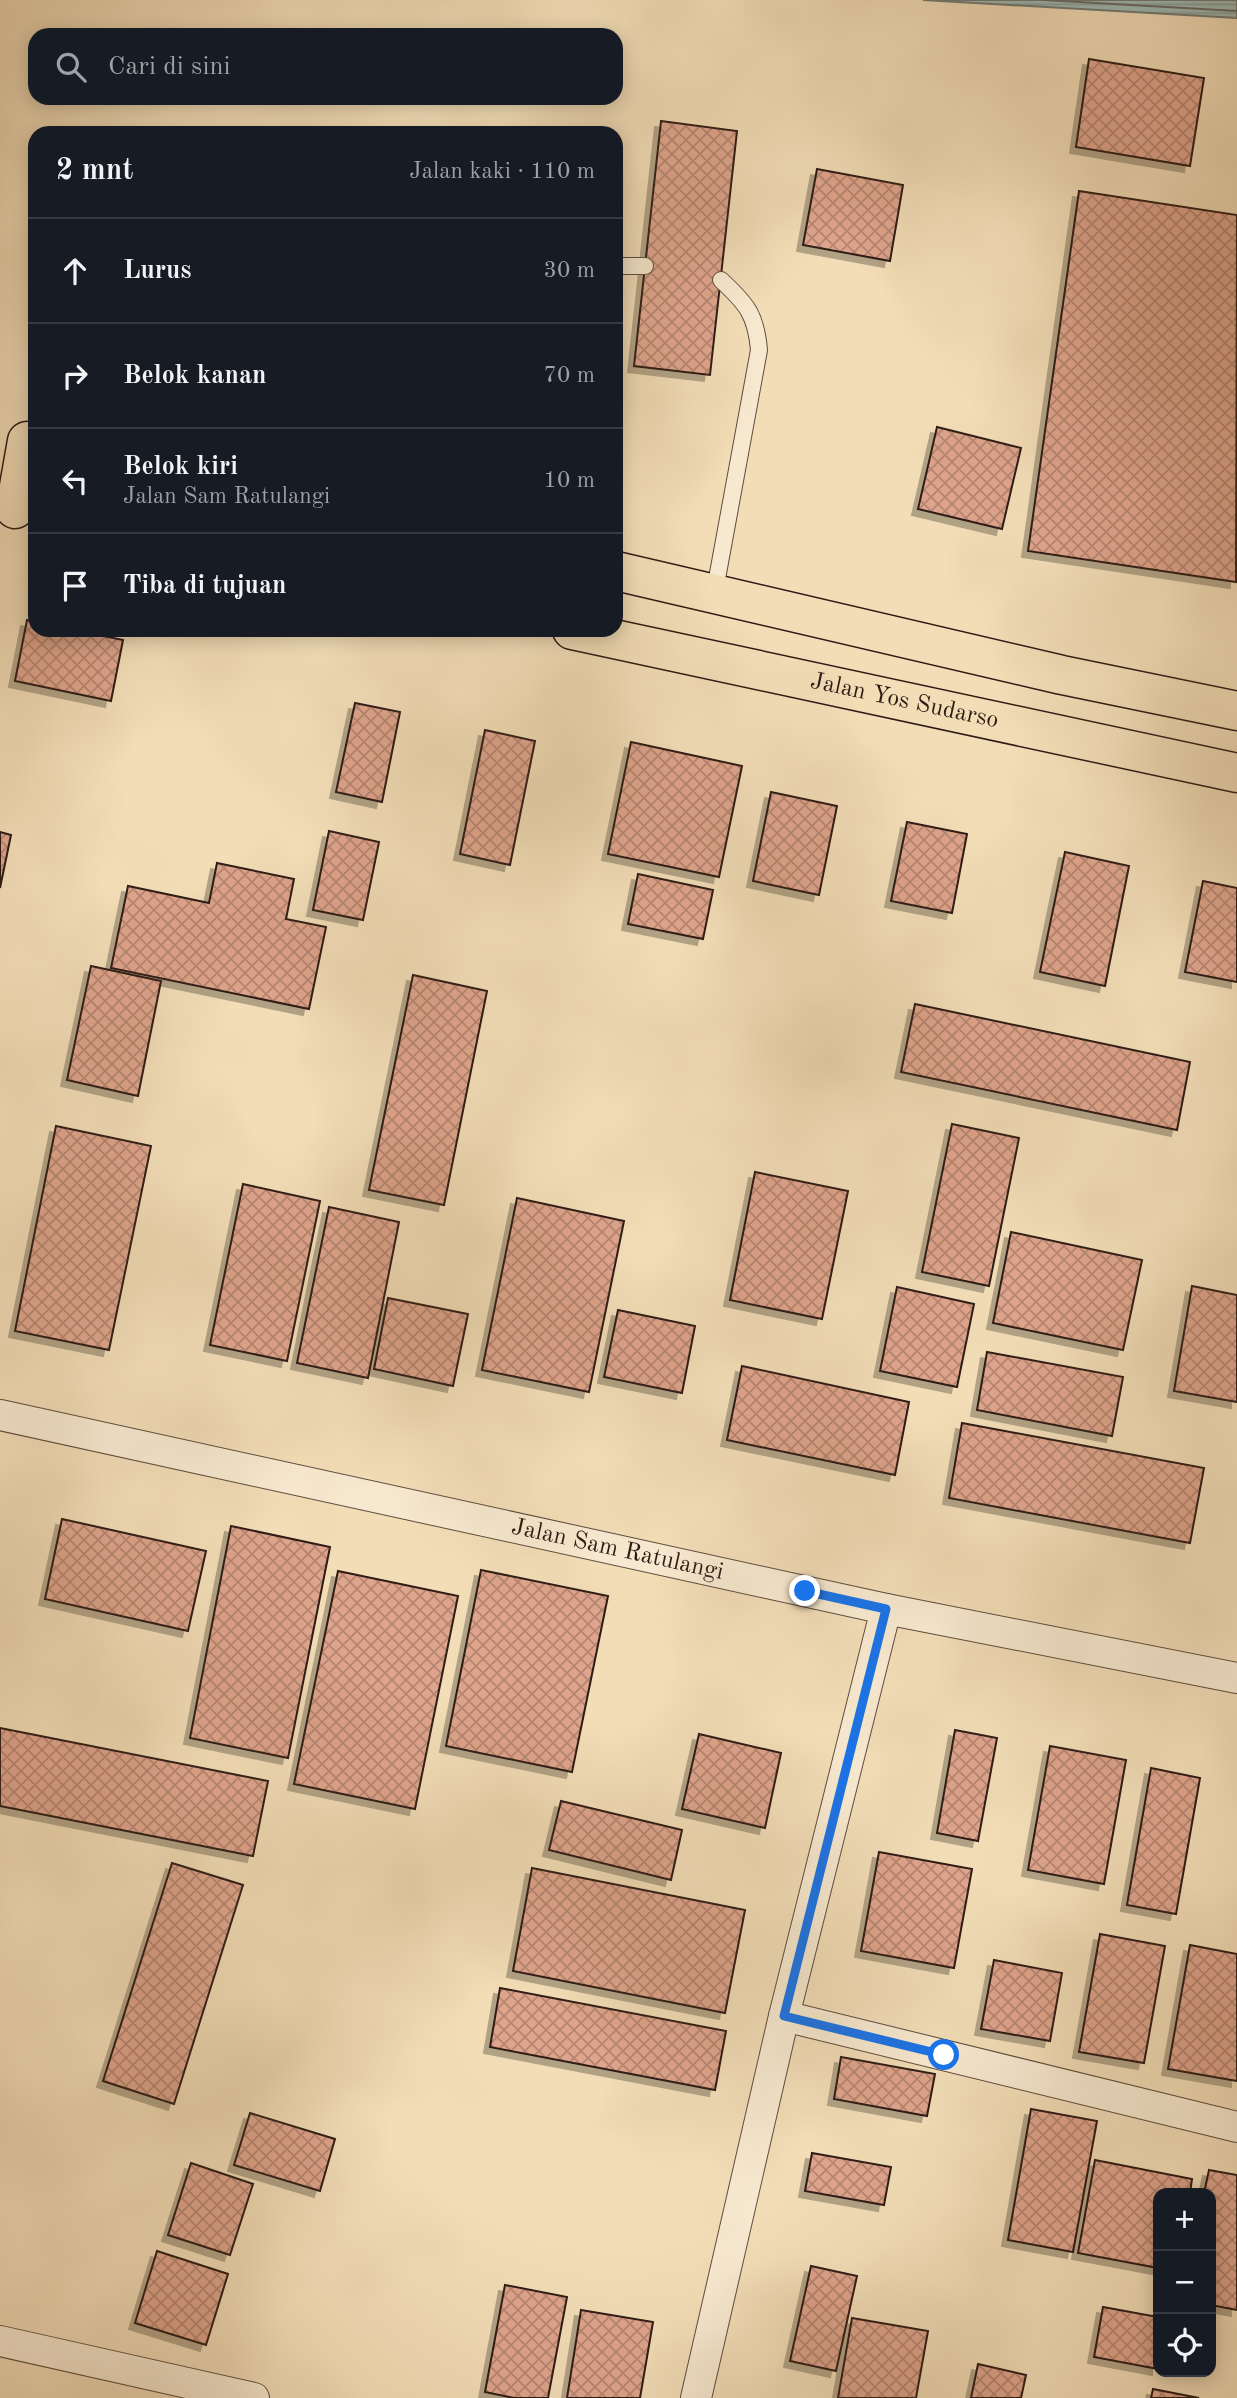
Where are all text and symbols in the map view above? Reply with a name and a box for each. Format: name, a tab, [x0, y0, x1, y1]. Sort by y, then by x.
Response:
search box	[28, 28, 623, 105]
icon: search	[52, 48, 90, 86]
text: Cari di sini	[108, 54, 230, 80]
text: 2 mnt	[56, 156, 133, 186]
text: Jalan kaki · 110 m	[409, 160, 595, 183]
icon: ahead	[56, 252, 94, 290]
text: Lurus	[123, 258, 191, 284]
text: 30 m	[544, 259, 595, 282]
icon: right	[56, 357, 94, 395]
text: Belok kanan	[123, 363, 267, 389]
text: 70 m	[544, 364, 595, 387]
text: Belok kiri	[123, 454, 238, 480]
icon: left	[56, 462, 94, 500]
text: 10 m	[544, 469, 595, 492]
text: Jalan Sam Ratulangi	[123, 485, 330, 508]
icon: arrive	[56, 567, 94, 605]
text: Tiba di tujuan	[123, 573, 287, 599]
street label: Jalan Yos Sudarso	[808, 670, 1001, 733]
street label: Jalan Sam Ratulangi	[509, 1515, 726, 1585]
route end	[789, 1575, 820, 1606]
route start	[928, 2039, 959, 2070]
map controls	[1153, 2188, 1216, 2377]
button: +	[1153, 2188, 1216, 2251]
button: −	[1153, 2251, 1216, 2314]
button: locate	[1153, 2314, 1216, 2377]

